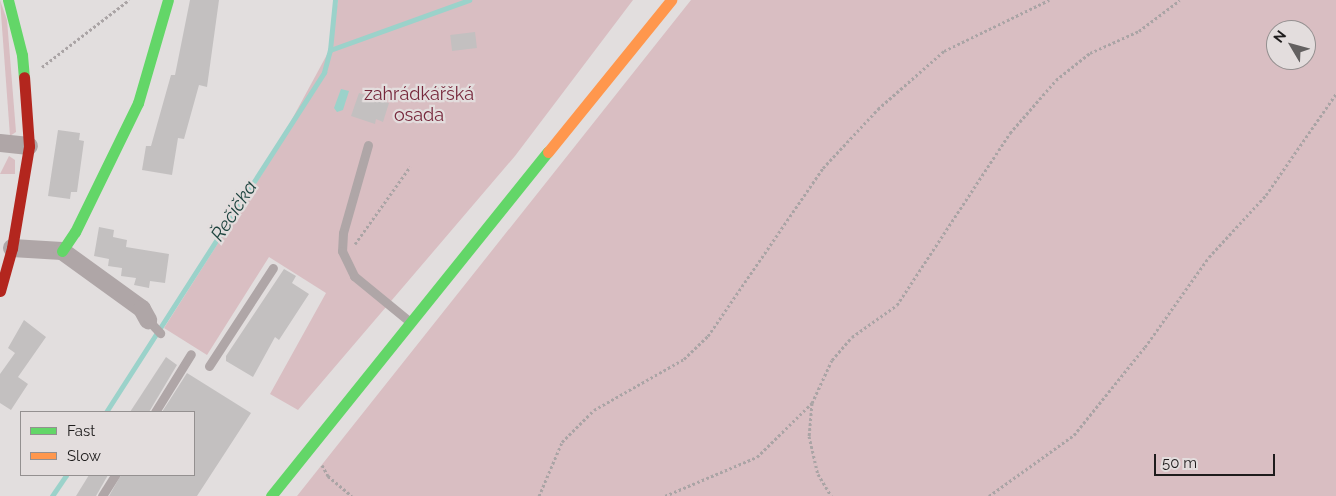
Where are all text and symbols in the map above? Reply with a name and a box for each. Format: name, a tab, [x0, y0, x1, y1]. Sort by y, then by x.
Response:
north arrow	[1266, 20, 1316, 70]
text: N	[1270, 27, 1289, 46]
park label: zahrádkářšká osada	[364, 84, 474, 126]
water label: Řečička	[206, 177, 262, 245]
legend	[20, 411, 195, 476]
text: Fast	[67, 422, 95, 440]
scale bar	[1156, 444, 1277, 476]
text: Slow	[67, 447, 101, 465]
text: 50 m	[1162, 454, 1197, 472]

